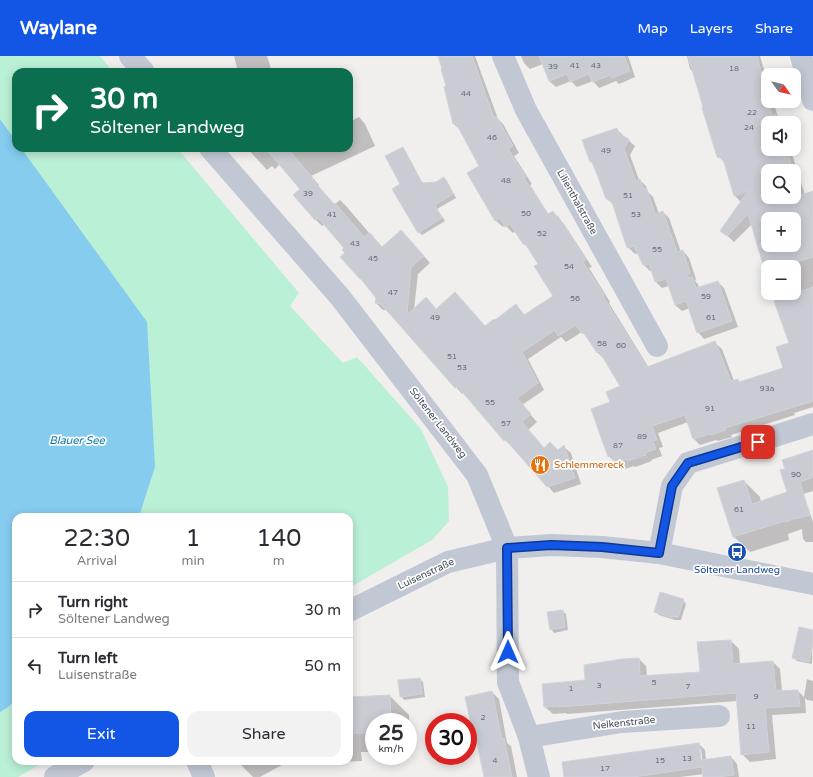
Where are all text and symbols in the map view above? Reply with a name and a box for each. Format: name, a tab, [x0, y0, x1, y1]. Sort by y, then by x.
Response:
text: Waylane	[20, 17, 97, 39]
text: Map	[638, 20, 668, 37]
text: Layers	[690, 20, 733, 37]
text: Share	[755, 20, 793, 37]
house number: 41	[570, 61, 580, 70]
house number: 43	[591, 61, 601, 70]
house number: 39	[548, 62, 558, 71]
house number: 18	[729, 64, 739, 73]
north arrow	[761, 68, 801, 108]
map controls	[761, 68, 801, 300]
text: 30 m	[90, 82, 158, 116]
icon: right	[24, 84, 76, 136]
house number: 44	[461, 89, 471, 98]
house number: 22	[747, 108, 757, 117]
text: Söltener Landweg	[90, 116, 245, 138]
button: sound	[761, 116, 801, 156]
house number: 24	[744, 123, 754, 132]
house number: 46	[487, 133, 497, 142]
house number: 49	[601, 146, 611, 155]
button: search	[761, 164, 801, 204]
street label: Lilienthalstraße	[554, 167, 600, 237]
house number: 48	[501, 176, 511, 185]
house number: 39	[303, 189, 313, 198]
house number: 51	[623, 191, 633, 200]
house number: 50	[521, 209, 531, 218]
house number: 41	[327, 210, 337, 219]
house number: 53	[631, 210, 641, 219]
button: +	[761, 212, 801, 252]
house number: 52	[537, 229, 547, 238]
house number: 43	[350, 239, 360, 248]
house number: 55	[652, 245, 662, 254]
house number: 45	[368, 254, 378, 263]
button: −	[761, 260, 801, 300]
house number: 54	[564, 262, 574, 271]
house number: 47	[388, 288, 398, 297]
house number: 59	[701, 292, 711, 301]
house number: 56	[570, 294, 580, 303]
house number: 49	[430, 313, 440, 322]
house number: 61	[706, 313, 716, 322]
house number: 58	[597, 339, 607, 348]
house number: 60	[616, 341, 626, 350]
house number: 51	[447, 352, 457, 361]
house number: 53	[457, 363, 467, 372]
house number: 93a	[760, 384, 774, 393]
street label: Söltener Landweg	[407, 385, 469, 461]
house number: 55	[485, 398, 495, 407]
house number: 91	[705, 404, 715, 413]
house number: 57	[501, 419, 511, 428]
pin	[741, 425, 775, 459]
icon: arrive	[747, 431, 769, 453]
house number: 89	[637, 432, 647, 441]
water label: Blauer See	[49, 434, 106, 447]
house number: 87	[613, 441, 623, 450]
restaurant icon: Schlemmereck	[529, 454, 551, 476]
place label: Schlemmereck	[554, 459, 624, 471]
house number: 90	[791, 470, 801, 479]
house number: 61	[734, 505, 744, 514]
text: 22:30	[64, 524, 130, 553]
text: 1	[186, 524, 201, 553]
text: 140	[256, 524, 301, 553]
bus stop icon: Söltener Landweg	[726, 541, 748, 563]
text: Arrival	[77, 553, 117, 569]
text: min	[182, 553, 205, 569]
text: m	[273, 553, 285, 569]
street label: Luisenstraße	[396, 556, 456, 592]
place label: Söltener Landweg	[694, 564, 780, 576]
text: Turn right	[58, 593, 128, 611]
icon: right	[24, 599, 46, 621]
text: 30 m	[304, 601, 341, 619]
text: Söltener Landweg	[58, 611, 170, 627]
position arrow	[487, 631, 529, 673]
text: Turn left	[58, 649, 118, 667]
icon: left	[24, 655, 46, 677]
text: 50 m	[304, 657, 341, 675]
text: Luisenstraße	[58, 667, 137, 683]
house number: 5	[651, 678, 657, 687]
house number: 3	[596, 681, 602, 690]
house number: 7	[685, 682, 691, 691]
house number: 1	[568, 684, 574, 693]
house number: 9	[753, 692, 759, 701]
button: Exit	[24, 711, 179, 757]
button: Share	[187, 711, 341, 757]
speed limit sign: 30	[425, 713, 477, 765]
house number: 2	[480, 713, 486, 722]
street label: Nelkenstraße	[592, 714, 656, 732]
text: 25	[378, 722, 404, 746]
house number: 11	[746, 722, 756, 731]
text: km/h	[378, 743, 404, 755]
house number: 13	[682, 754, 692, 763]
house number: 4	[492, 756, 498, 765]
house number: 15	[655, 756, 665, 765]
house number: 17	[600, 764, 610, 773]

